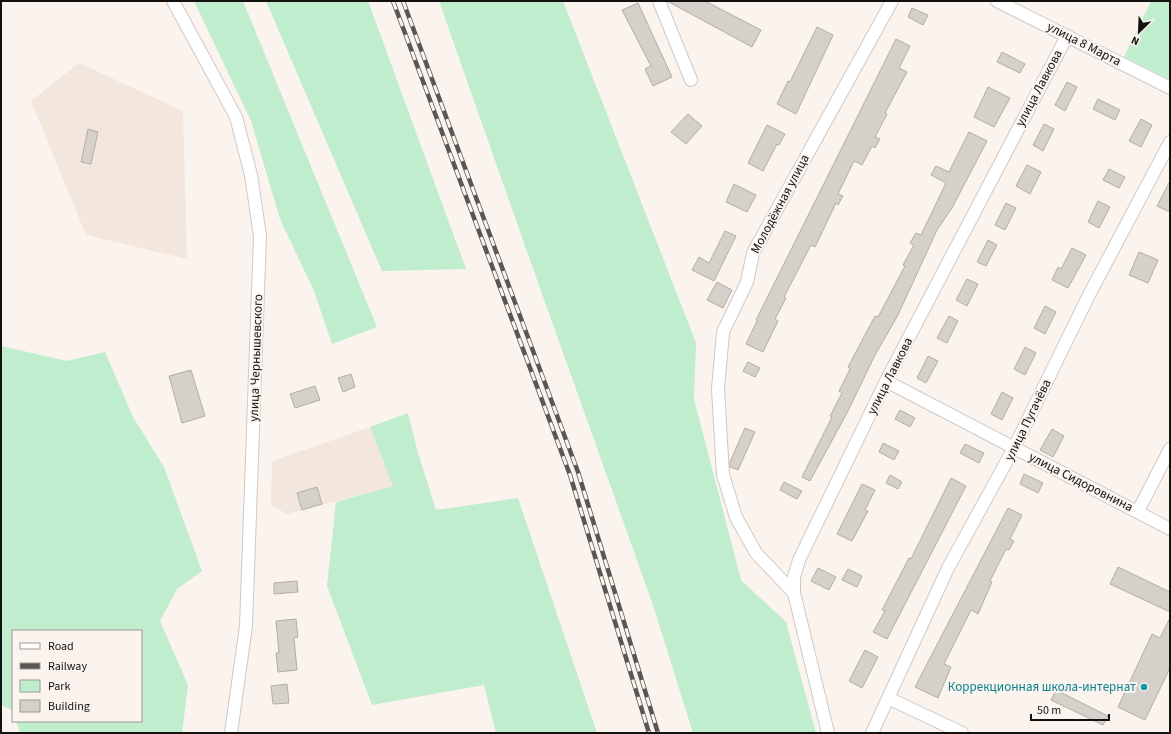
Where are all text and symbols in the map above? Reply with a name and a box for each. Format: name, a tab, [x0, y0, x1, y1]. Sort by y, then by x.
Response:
north arrow	[1119, 12, 1159, 52]
street label: улица 8 Марта	[1044, 18, 1124, 70]
text: N	[1129, 32, 1142, 49]
street label: улица Лавкова	[1011, 46, 1067, 130]
street label: Молодёжная улица	[746, 151, 814, 257]
street label: улица Чернышевского	[245, 294, 267, 422]
street label: улица Лавкова	[863, 334, 917, 418]
street label: улица Пугачёва	[1000, 376, 1056, 464]
street label: улица Сидоровнина	[1026, 448, 1136, 516]
legend	[12, 630, 142, 722]
text: Road	[48, 638, 74, 655]
text: Railway	[48, 658, 87, 675]
text: Park	[48, 678, 70, 695]
place label: Коррекционная школа-интернат	[948, 678, 1136, 696]
marker: Коррекционная школа-интернат	[1139, 682, 1149, 692]
scale bar	[1031, 696, 1109, 722]
text: Building	[48, 698, 90, 715]
text: 50 m	[1037, 702, 1061, 719]

